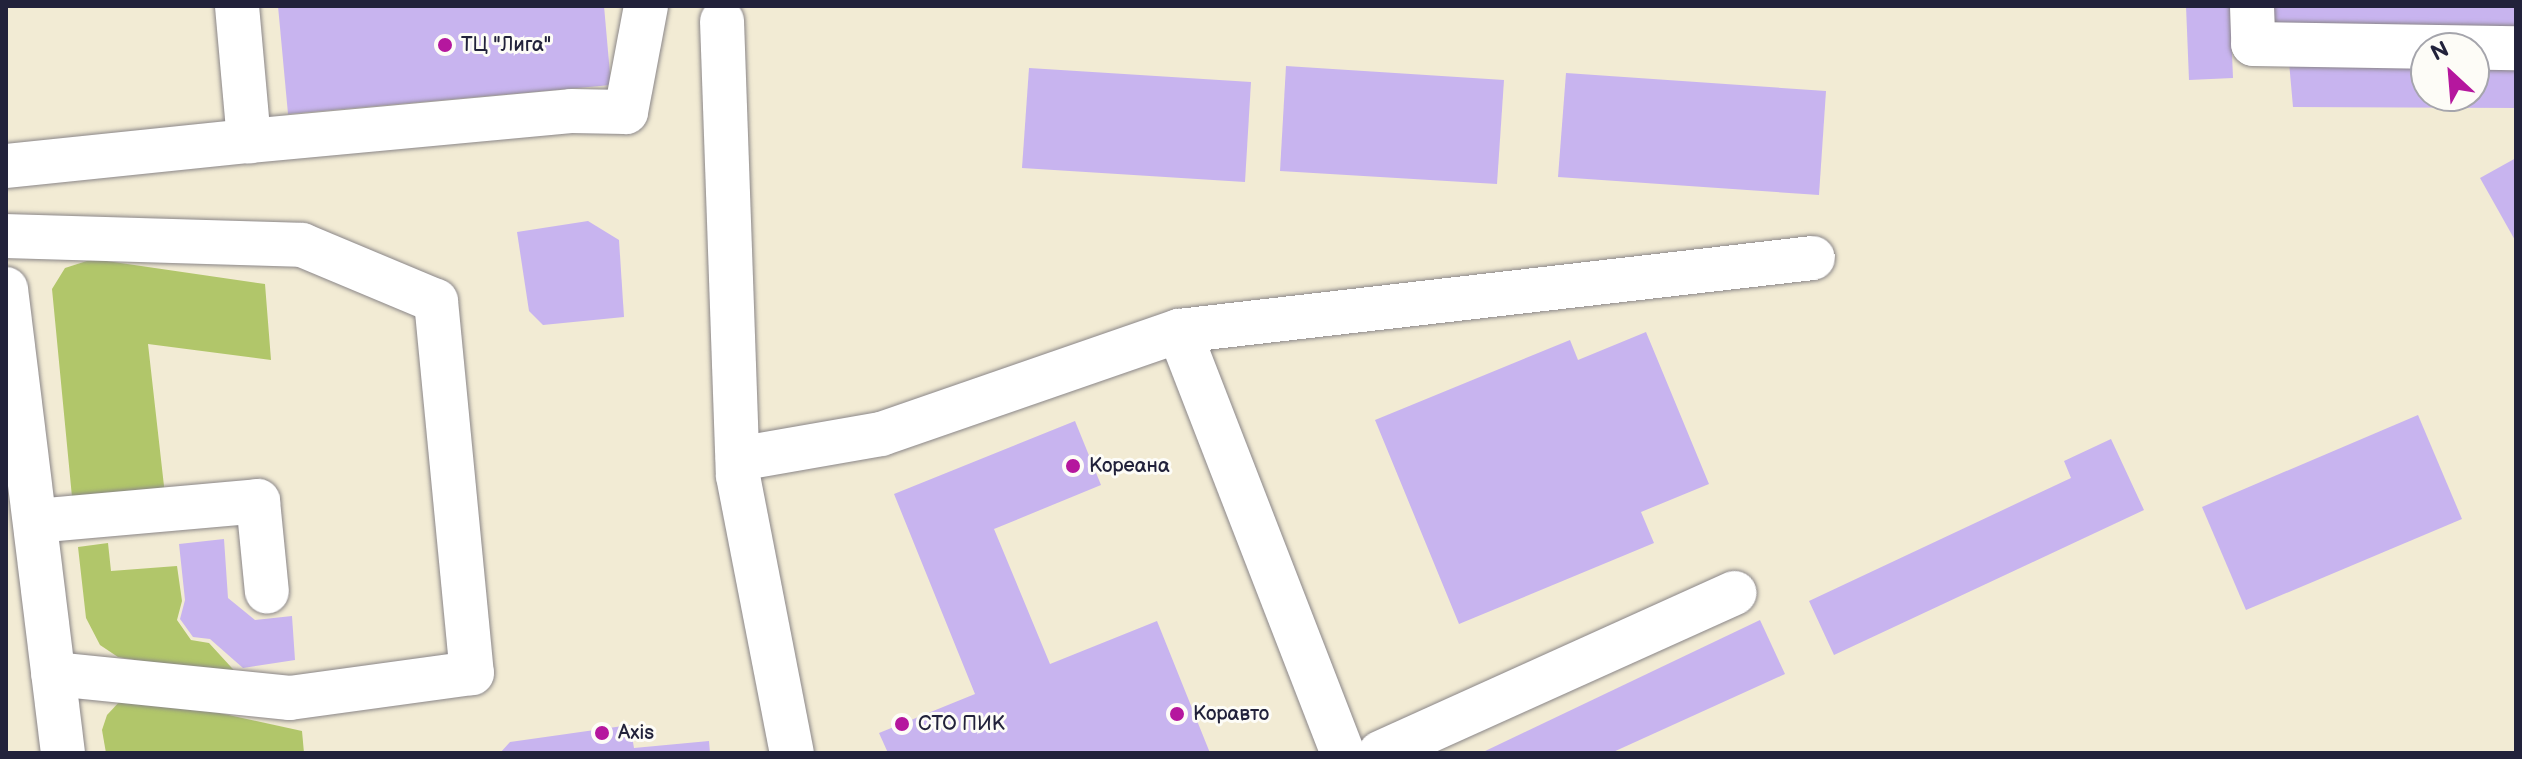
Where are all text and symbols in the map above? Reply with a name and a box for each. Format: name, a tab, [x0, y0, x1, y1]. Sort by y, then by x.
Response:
north arrow	[2410, 32, 2490, 112]
place label: ТЦ "Лига"	[461, 33, 551, 57]
marker: ТЦ "Лига"	[436, 36, 454, 54]
text: N	[2427, 36, 2453, 68]
place label: Кореана	[1089, 454, 1170, 478]
marker: Кореана	[1064, 457, 1082, 475]
place label: Коравто	[1193, 702, 1269, 726]
marker: Коравто	[1168, 705, 1186, 723]
place label: СТО ПИК	[918, 712, 1005, 736]
marker: СТО ПИК	[893, 715, 911, 733]
place label: Axis	[618, 721, 654, 745]
marker: Axis	[593, 724, 611, 742]

